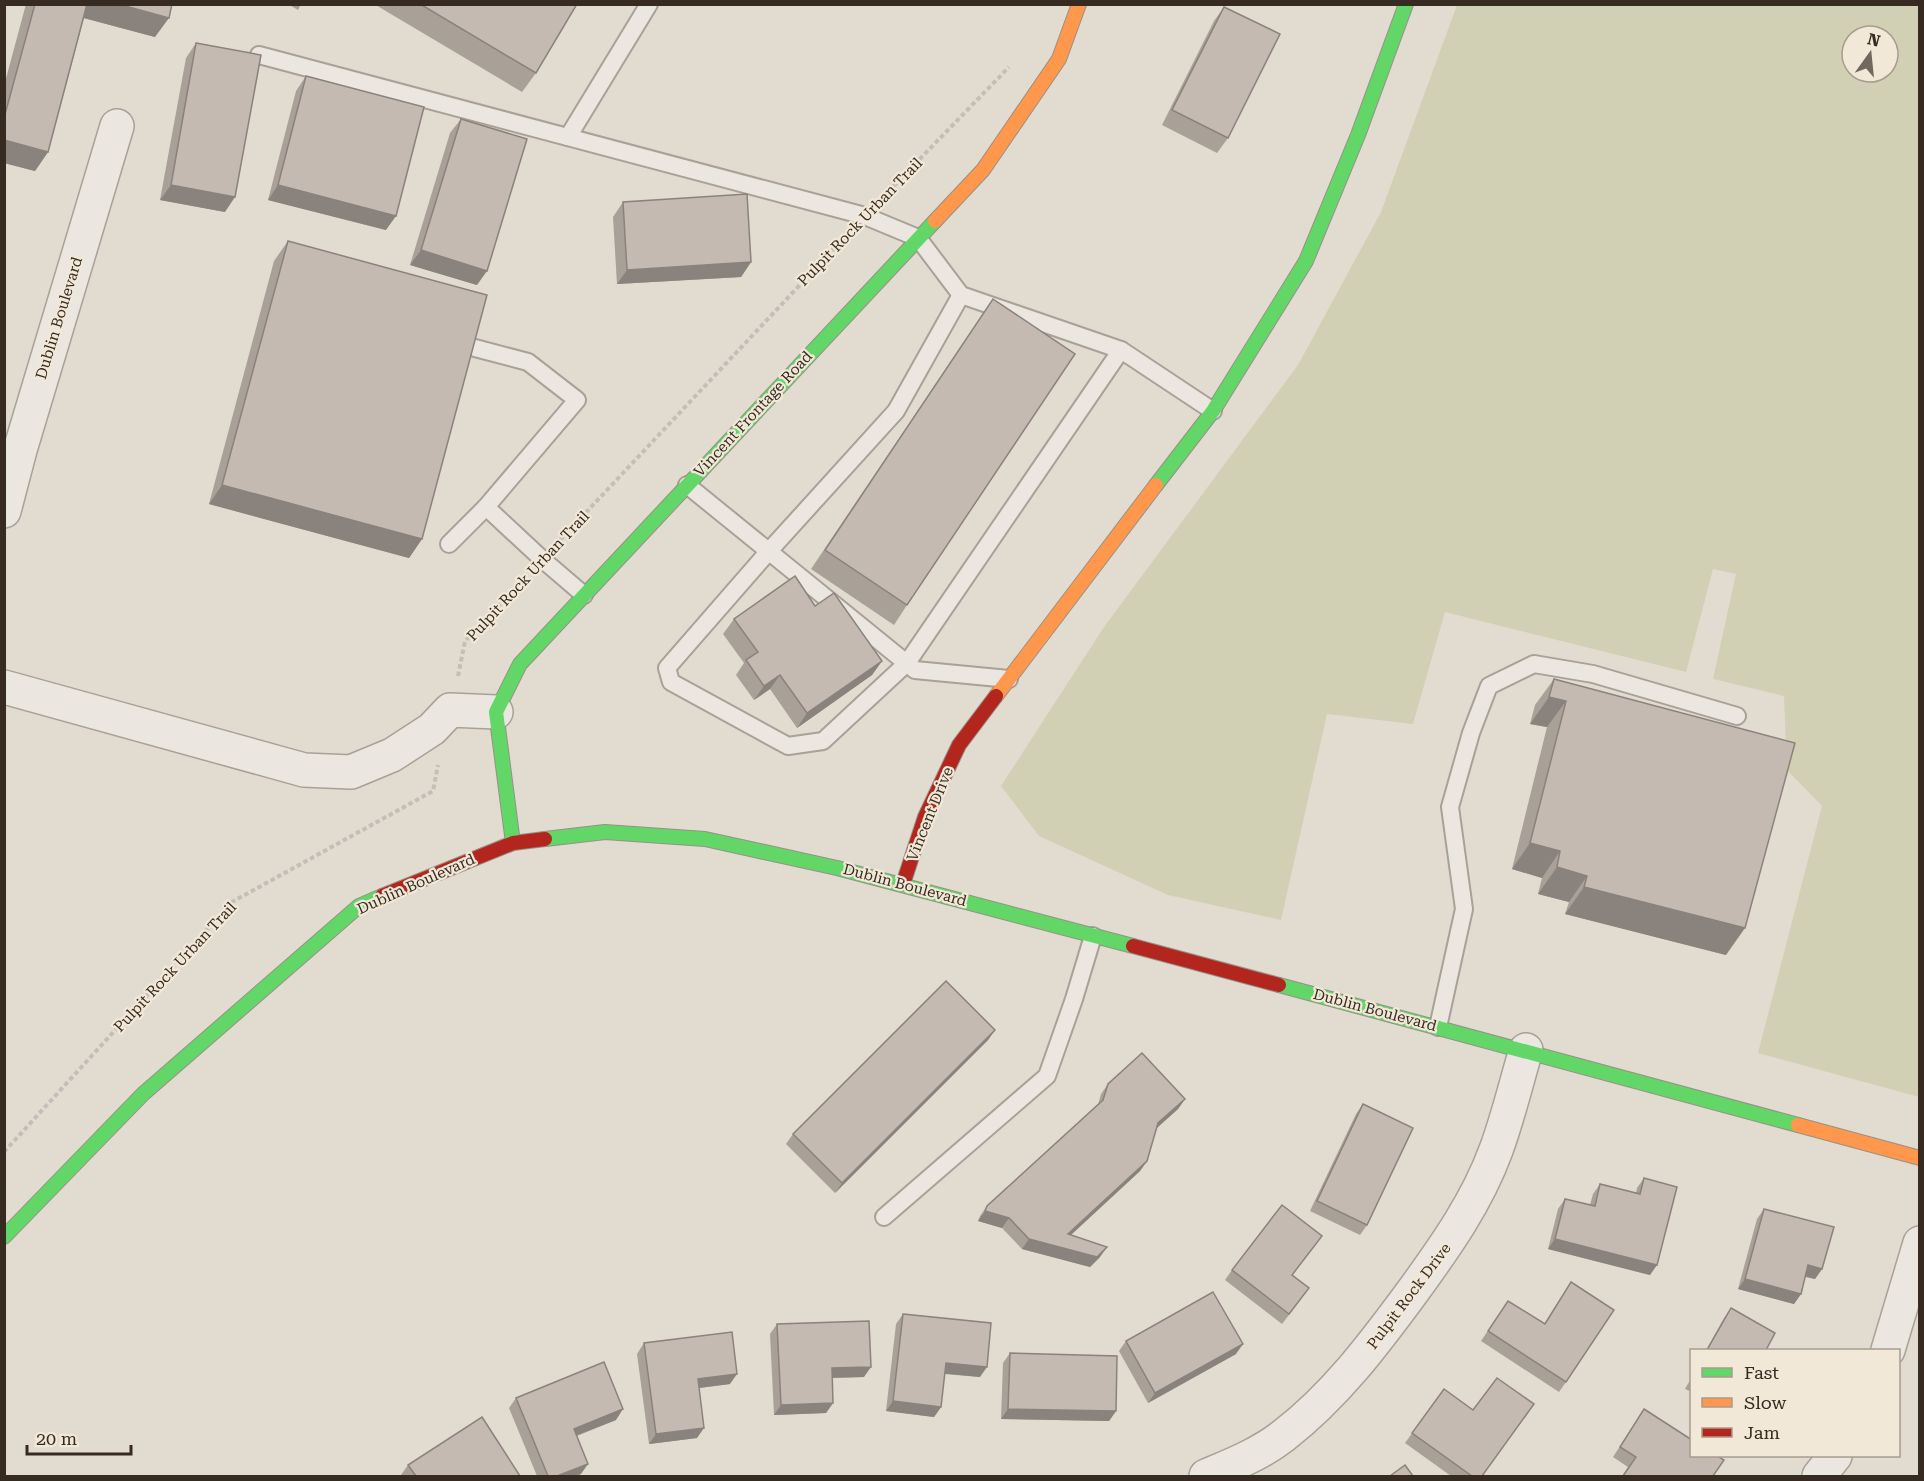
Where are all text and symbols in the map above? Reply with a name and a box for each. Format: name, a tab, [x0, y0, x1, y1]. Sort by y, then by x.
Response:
north arrow	[1840, 24, 1900, 84]
text: N	[1865, 29, 1882, 51]
street label: Pulpit Rock Urban Trail	[794, 154, 926, 290]
street label: Dublin Boulevard	[32, 254, 86, 381]
street label: Vincent Frontage Road	[690, 347, 816, 480]
street label: Pulpit Rock Urban Trail	[463, 507, 593, 645]
street label: Vincent Drive	[903, 764, 957, 864]
street label: Dublin Boulevard	[354, 850, 478, 918]
street label: Dublin Boulevard	[841, 860, 969, 910]
street label: Pulpit Rock Urban Trail	[110, 898, 240, 1036]
street label: Dublin Boulevard	[1311, 985, 1439, 1035]
street label: Pulpit Rock Drive	[1363, 1239, 1455, 1353]
legend	[1690, 1349, 1900, 1457]
text: Fast	[1744, 1362, 1779, 1383]
text: Slow	[1744, 1392, 1786, 1413]
scale bar	[27, 1418, 130, 1456]
text: Jam	[1744, 1422, 1780, 1443]
text: 20 m	[36, 1428, 77, 1449]

